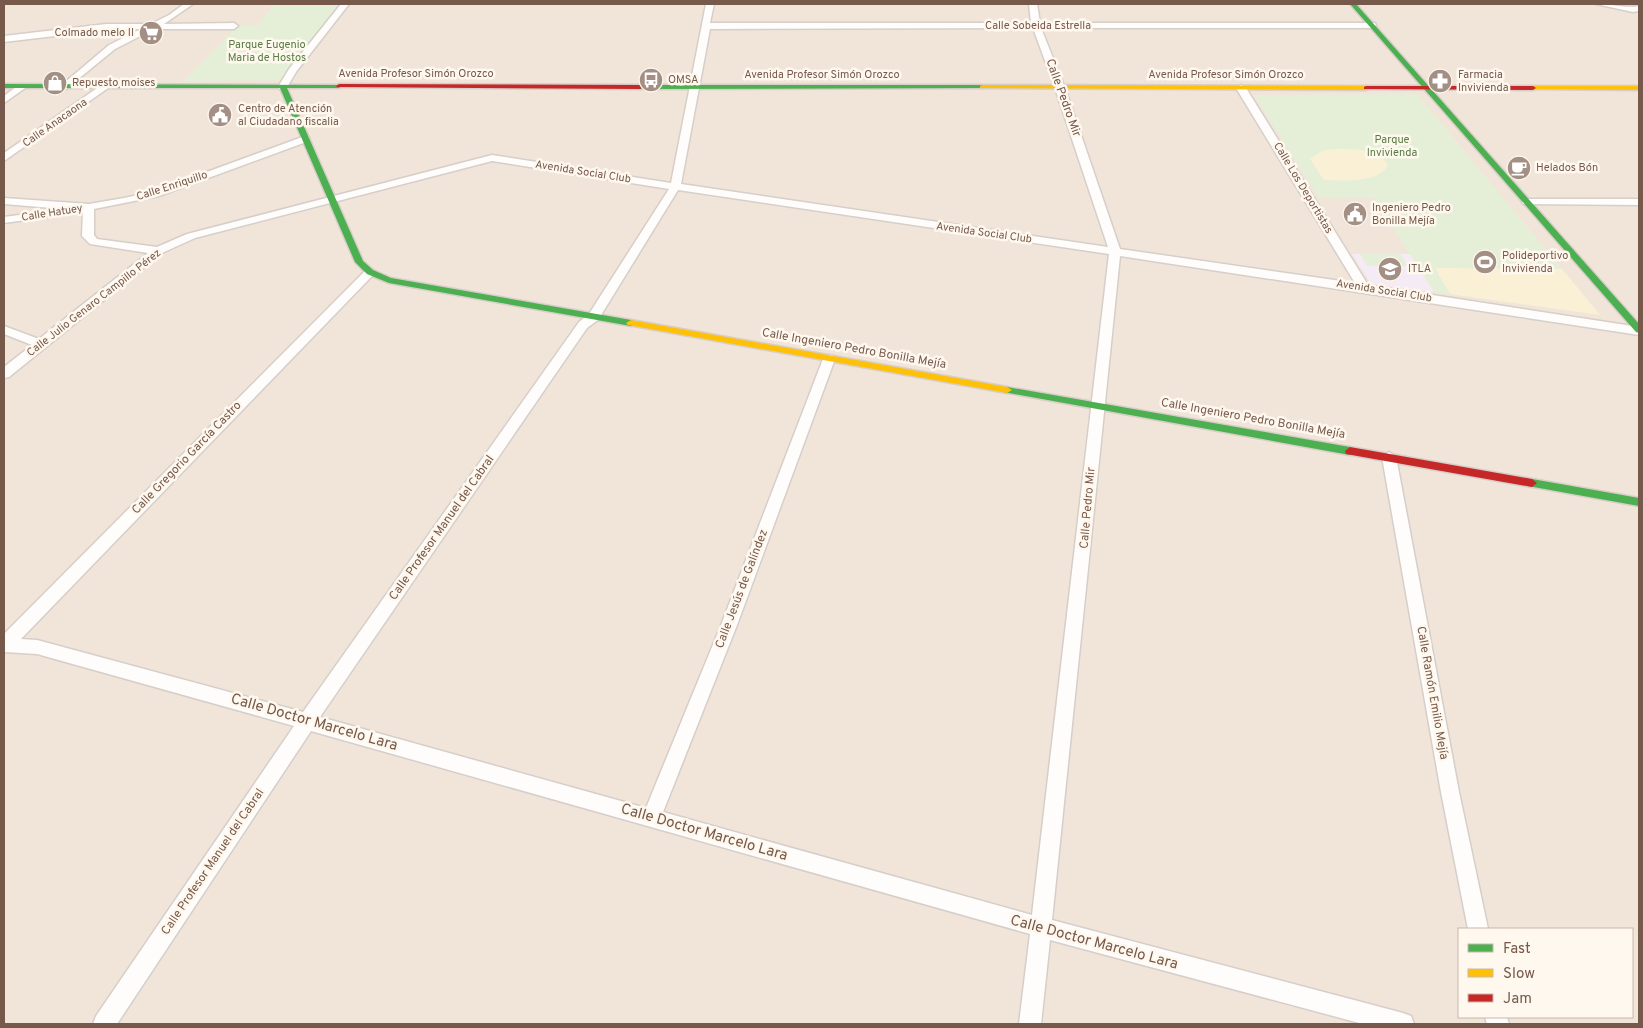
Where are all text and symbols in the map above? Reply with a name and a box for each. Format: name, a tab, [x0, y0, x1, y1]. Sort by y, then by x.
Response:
street label: Calle Sobeida Estrella	[985, 19, 1091, 33]
supermarket icon: Colmado melo II	[138, 20, 164, 46]
place label: Colmado melo II	[54, 26, 134, 40]
park label: Parque Eugenio Maria de Hostos	[228, 38, 306, 65]
street label: Calle Pedro Mir	[1041, 57, 1085, 140]
street label: Avenida Profesor Simón Orozco	[338, 67, 494, 81]
bus stop icon: OMSA	[638, 67, 664, 93]
street label: Avenida Profesor Simón Orozco	[744, 68, 900, 82]
street label: Avenida Profesor Simón Orozco	[1148, 68, 1304, 82]
pharmacy icon: Farmacia Invivienda	[1427, 68, 1453, 94]
place label: Farmacia Invivienda	[1458, 68, 1509, 95]
shop icon: Repuesto moises	[42, 70, 68, 96]
place label: OMSA	[668, 73, 699, 87]
place label: Repuesto moises	[72, 76, 155, 90]
street label: Calle Anacaona	[20, 95, 90, 150]
public building icon: Centro de Atención al Ciudadano fiscalia	[207, 102, 233, 128]
place label: Centro de Atención al Ciudadano fiscalia	[238, 102, 339, 129]
park label: Parque Invivienda	[1367, 133, 1417, 160]
street label: Calle Los Deportistas	[1270, 140, 1336, 236]
cafe icon: Helados Bón	[1506, 155, 1532, 181]
street label: Avenida Social Club	[534, 158, 632, 186]
place label: Helados Bón	[1536, 161, 1598, 175]
street label: Calle Enriquillo	[135, 168, 209, 204]
street label: Calle Hatuey	[20, 201, 84, 225]
public building icon: Ingeniero Pedro Bonilla Mejía	[1342, 201, 1368, 227]
place label: Ingeniero Pedro Bonilla Mejía	[1372, 201, 1451, 228]
street label: Avenida Social Club	[935, 219, 1033, 247]
street label: Calle Julio Genaro Campillo Pérez	[24, 246, 164, 360]
sports icon: Polideportivo Invivienda	[1472, 249, 1498, 275]
place label: Polideportivo Invivienda	[1502, 249, 1568, 276]
school or university icon: ITLA	[1377, 256, 1403, 282]
place label: ITLA	[1408, 262, 1431, 276]
street label: Avenida Social Club	[1335, 277, 1433, 305]
street label: Calle Ingeniero Pedro Bonilla Mejía	[761, 325, 947, 373]
street label: Calle Ingeniero Pedro Bonilla Mejía	[1160, 395, 1346, 443]
street label: Calle Gregorio García Castro	[129, 398, 246, 518]
street label: Calle Profesor Manuel del Cabral	[386, 452, 498, 604]
street label: Calle Pedro Mir	[1076, 466, 1100, 549]
street label: Calle Jesús de Galíndez	[712, 527, 772, 651]
street label: Calle Ramón Emilio Mejía	[1412, 625, 1452, 761]
street label: Calle Doctor Marcelo Lara	[228, 690, 400, 756]
street label: Calle Profesor Manuel del Cabral	[158, 786, 268, 938]
street label: Calle Doctor Marcelo Lara	[618, 800, 790, 866]
street label: Calle Doctor Marcelo Lara	[1008, 911, 1180, 975]
legend	[1458, 928, 1633, 1018]
text: Fast	[1503, 940, 1531, 959]
text: Slow	[1503, 965, 1535, 984]
text: Jam	[1503, 990, 1532, 1009]

